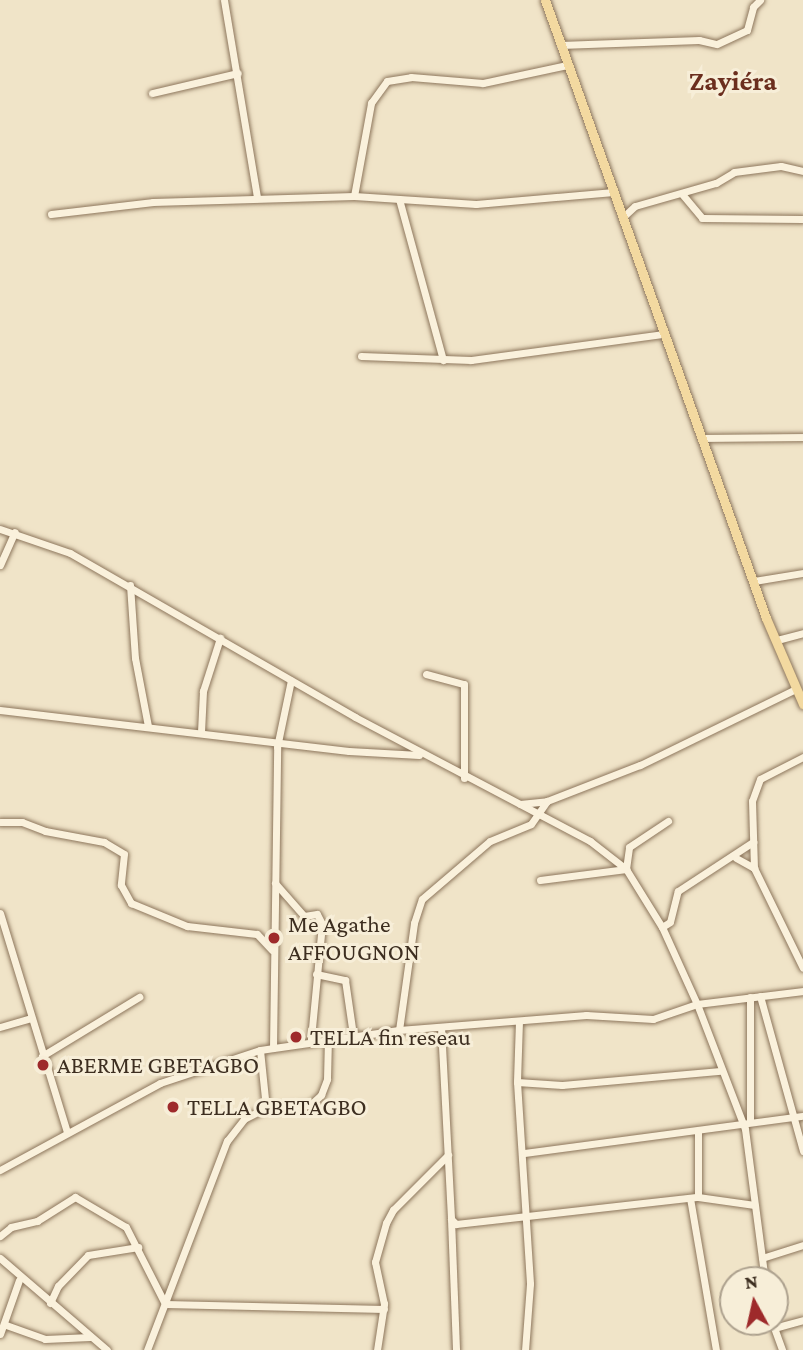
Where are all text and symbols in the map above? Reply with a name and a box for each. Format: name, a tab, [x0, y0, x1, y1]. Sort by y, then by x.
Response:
district label: Zayiéra	[689, 64, 777, 98]
place label: Me Agathe AFFOUGNON	[288, 910, 420, 966]
marker: Me Agathe AFFOUGNON	[266, 930, 282, 946]
place label: TELLA fin reseau	[310, 1023, 471, 1051]
marker: TELLA fin reseau	[288, 1029, 304, 1045]
place label: ABERME GBETAGBO	[57, 1051, 259, 1079]
marker: ABERME GBETAGBO	[35, 1057, 51, 1073]
place label: TELLA GBETAGBO	[187, 1093, 367, 1121]
marker: TELLA GBETAGBO	[165, 1099, 181, 1115]
north arrow	[719, 1266, 789, 1336]
text: N	[743, 1270, 759, 1293]

